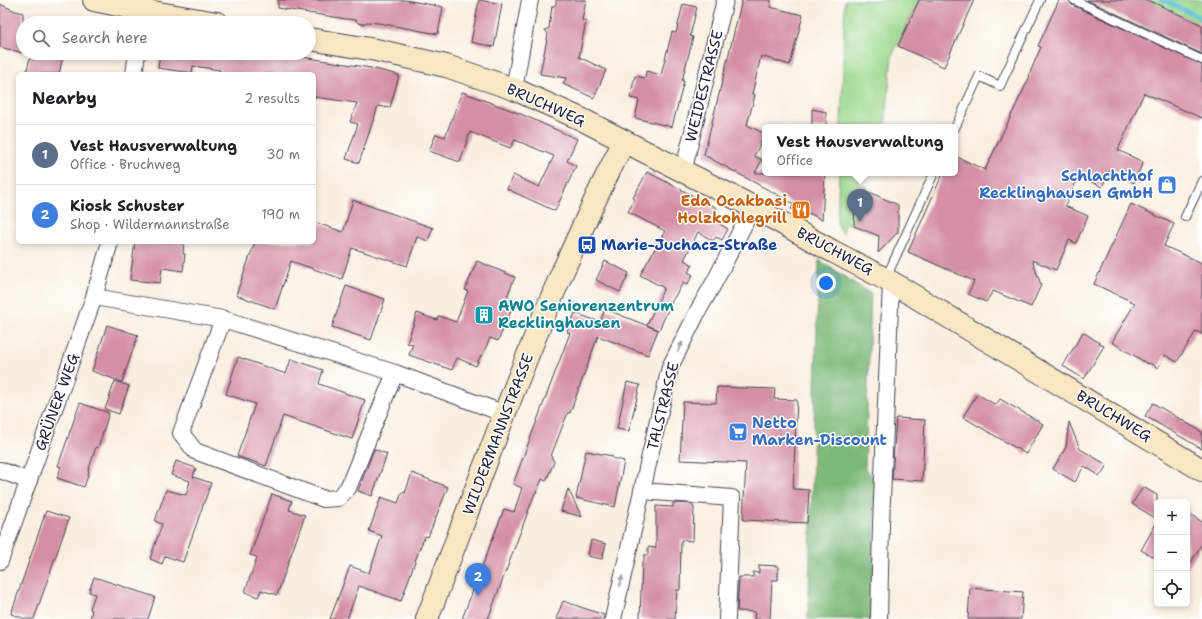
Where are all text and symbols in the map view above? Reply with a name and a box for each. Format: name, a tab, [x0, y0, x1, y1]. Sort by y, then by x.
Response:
search box	[16, 16, 316, 60]
icon: search	[30, 27, 52, 49]
text: Search here	[62, 28, 148, 48]
street label: WEIDESTRASSE	[680, 28, 728, 144]
street label: BRUCHWEG	[503, 79, 589, 131]
text: Nearby	[32, 87, 97, 109]
text: 2 results	[244, 90, 300, 107]
popup	[762, 124, 958, 176]
text: Vest Hausverwaltung	[777, 132, 943, 152]
text: Vest Hausverwaltung	[70, 136, 237, 156]
text: 1	[42, 146, 48, 163]
text: 30 m	[266, 146, 300, 163]
text: Office	[777, 152, 813, 169]
text: Office · Bruchweg	[70, 156, 180, 173]
place label: Schlachthof Recklinghausen GmbH	[979, 166, 1153, 203]
shop icon: Schlachthof Recklinghausen GmbH	[1156, 174, 1178, 196]
pin: 1	[847, 189, 873, 222]
place label: Eda Ocakbasi Holzkohlegrill	[677, 191, 787, 228]
text: Kiosk Schuster	[70, 196, 185, 216]
restaurant icon: Eda Ocakbasi Holzkohlegrill	[790, 199, 812, 221]
text: 2	[40, 206, 50, 223]
text: 190 m	[261, 206, 300, 223]
text: Shop · Wildermannstraße	[70, 216, 230, 233]
street label: BRUCHWEG	[793, 222, 877, 280]
bus stop icon: Marie-Juchacz-Straße	[576, 234, 598, 256]
place label: Marie-Juchacz-Straße	[601, 235, 777, 255]
your location	[816, 273, 836, 293]
place label: AWO Seniorenzentrum Recklinghausen	[498, 296, 674, 333]
building icon: AWO Seniorenzentrum Recklinghausen	[473, 304, 495, 326]
one-way arrow	[677, 341, 683, 352]
street label: GRÜNER WEG	[30, 350, 84, 454]
street label: WILDERMANNSTRASSE	[458, 350, 538, 518]
street label: TALSTRASSE	[642, 360, 684, 452]
street label: BRUCHWEG	[1073, 386, 1155, 446]
place label: Netto Marken-Discount	[752, 413, 887, 450]
supermarket icon: Netto Marken-Discount	[727, 421, 749, 443]
map controls	[1154, 499, 1190, 607]
button: +	[1154, 499, 1190, 535]
button: −	[1154, 535, 1190, 571]
pin: 2	[465, 563, 491, 596]
button: locate	[1154, 571, 1190, 607]
one-way arrow	[619, 575, 625, 587]

